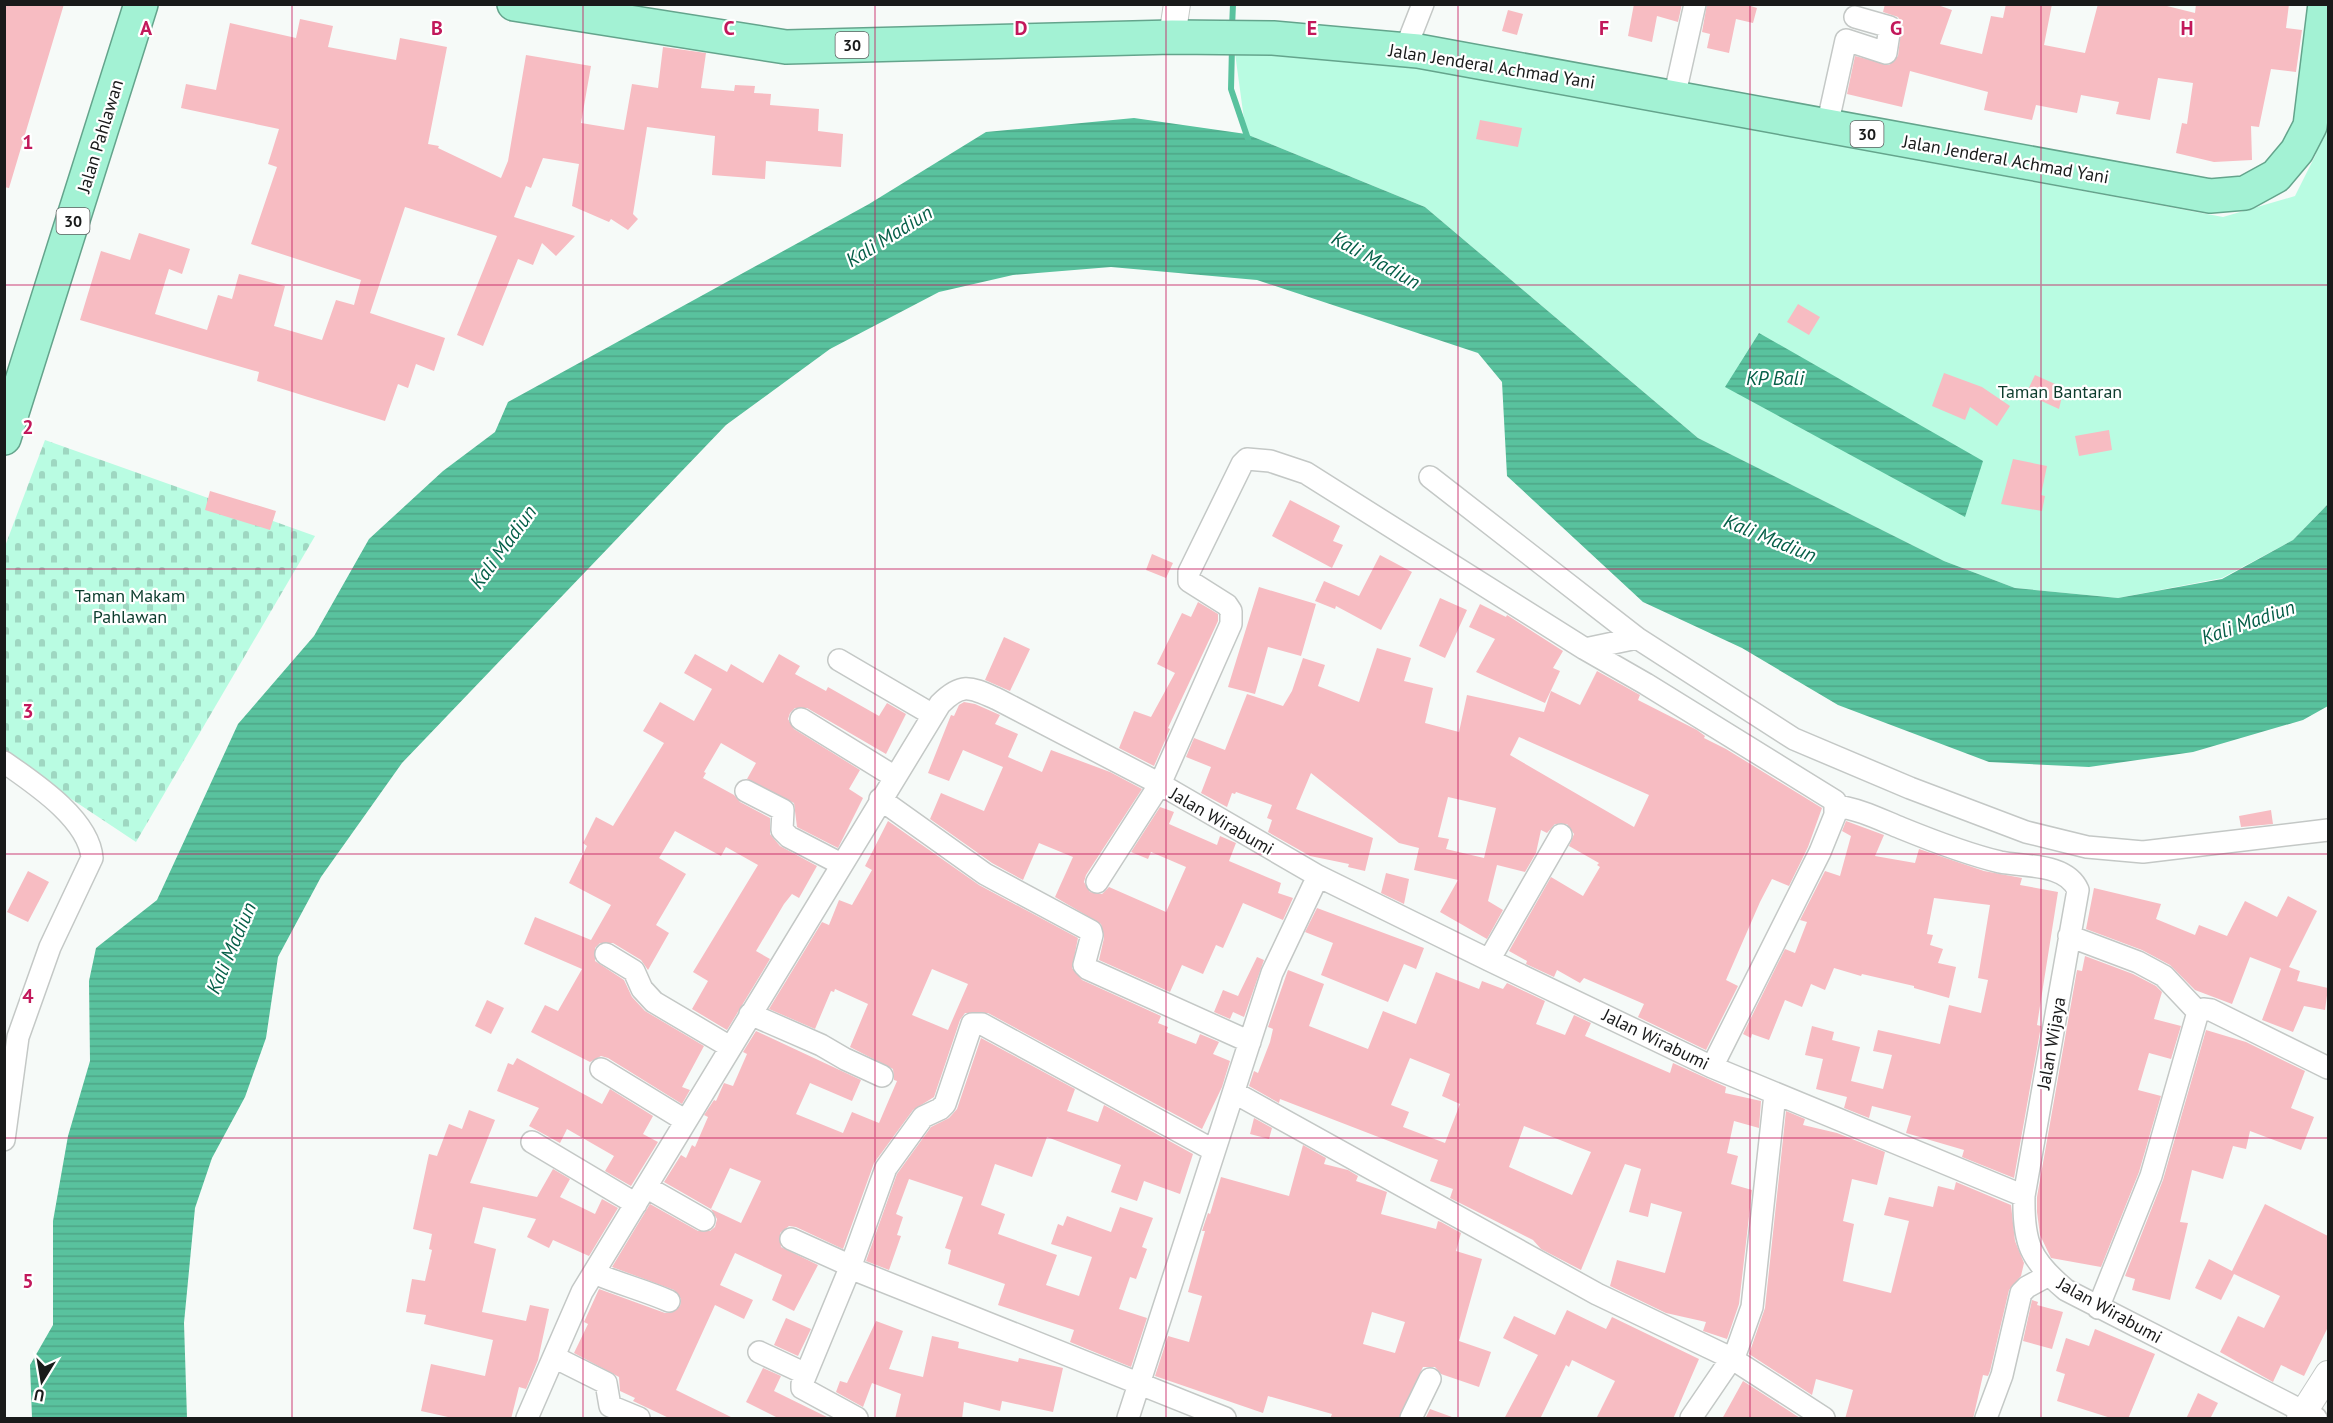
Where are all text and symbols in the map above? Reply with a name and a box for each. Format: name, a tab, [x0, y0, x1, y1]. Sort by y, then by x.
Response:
text: A	[140, 15, 153, 41]
text: B	[431, 15, 443, 41]
text: C	[723, 15, 735, 41]
text: D	[1015, 15, 1028, 41]
text: E	[1307, 15, 1317, 41]
text: F	[1599, 15, 1609, 41]
text: G	[1890, 15, 1902, 41]
text: H	[2180, 15, 2194, 41]
road number: 30	[836, 32, 868, 58]
street label: Jalan Jenderal Achmad Yani	[1386, 38, 1597, 94]
street label: Jalan Pahlawan	[72, 76, 128, 196]
road number: 30	[1850, 121, 1884, 147]
text: 1	[22, 129, 34, 155]
street label: Jalan Jenderal Achmad Yani	[1900, 129, 2111, 188]
water label: Kali Madiun	[841, 199, 937, 273]
road number: 30	[56, 208, 90, 234]
water label: Kali Madiun	[1327, 225, 1425, 295]
water label: KP Bali	[1746, 365, 1805, 391]
park label: Taman Bantaran	[1998, 380, 2122, 403]
text: 2	[22, 414, 34, 440]
water label: Kali Madiun	[464, 500, 542, 594]
water label: Kali Madiun	[1720, 508, 1820, 568]
park label: Taman Makam Pahlawan	[75, 584, 185, 628]
water label: Kali Madiun	[2198, 594, 2298, 650]
text: 3	[22, 698, 34, 724]
street label: Jalan Wirabumi	[1165, 781, 1278, 860]
water label: Kali Madiun	[200, 898, 262, 998]
text: 4	[22, 983, 34, 1009]
street label: Jalan Wijaya	[2031, 995, 2070, 1092]
street label: Jalan Wirabumi	[1598, 1003, 1713, 1075]
text: 5	[22, 1268, 34, 1294]
street label: Jalan Wirabumi	[2053, 1271, 2166, 1348]
north arrow	[12, 1351, 72, 1411]
text: U	[32, 1385, 46, 1406]

